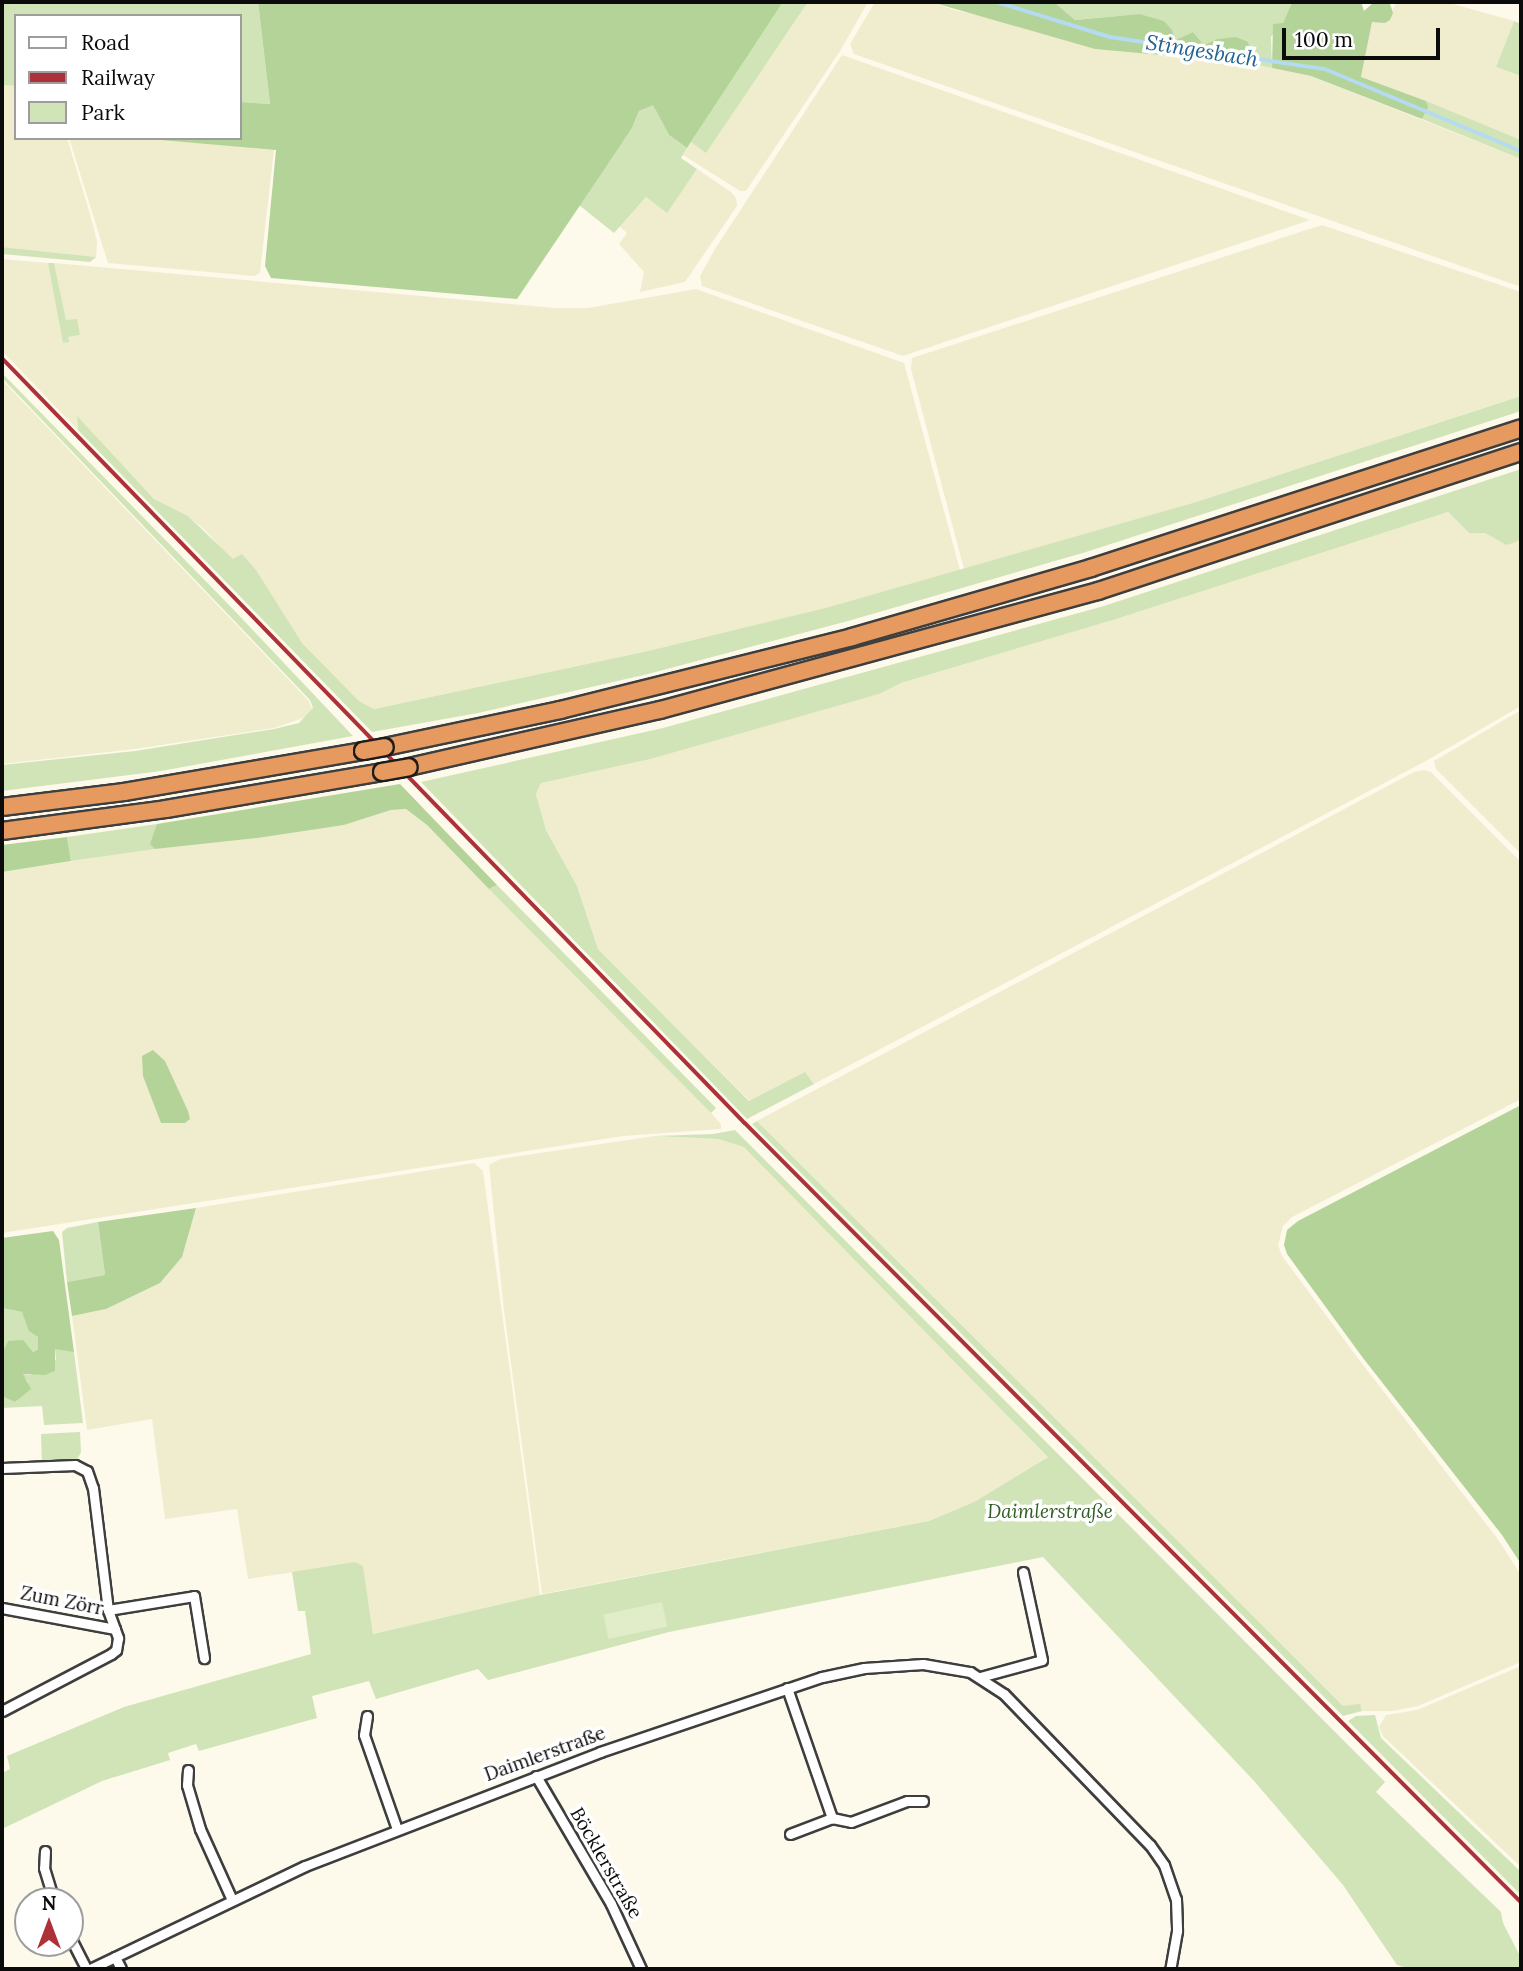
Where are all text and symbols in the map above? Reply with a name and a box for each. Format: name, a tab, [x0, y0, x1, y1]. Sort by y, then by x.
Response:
legend	[14, 14, 242, 140]
scale bar	[1285, 14, 1442, 58]
text: 100 m	[1295, 26, 1353, 53]
text: Road	[81, 29, 130, 56]
water label: Stingesbach	[1144, 30, 1260, 72]
text: Railway	[81, 64, 155, 91]
text: Park	[81, 99, 125, 126]
park label: Daimlerstraße	[987, 1501, 1113, 1523]
street label: Zum Zörr	[19, 1582, 105, 1620]
street label: Daimlerstraße	[481, 1722, 609, 1786]
street label: Böcklerstraße	[565, 1804, 647, 1922]
north arrow	[14, 1887, 84, 1957]
text: N	[42, 1891, 56, 1915]

